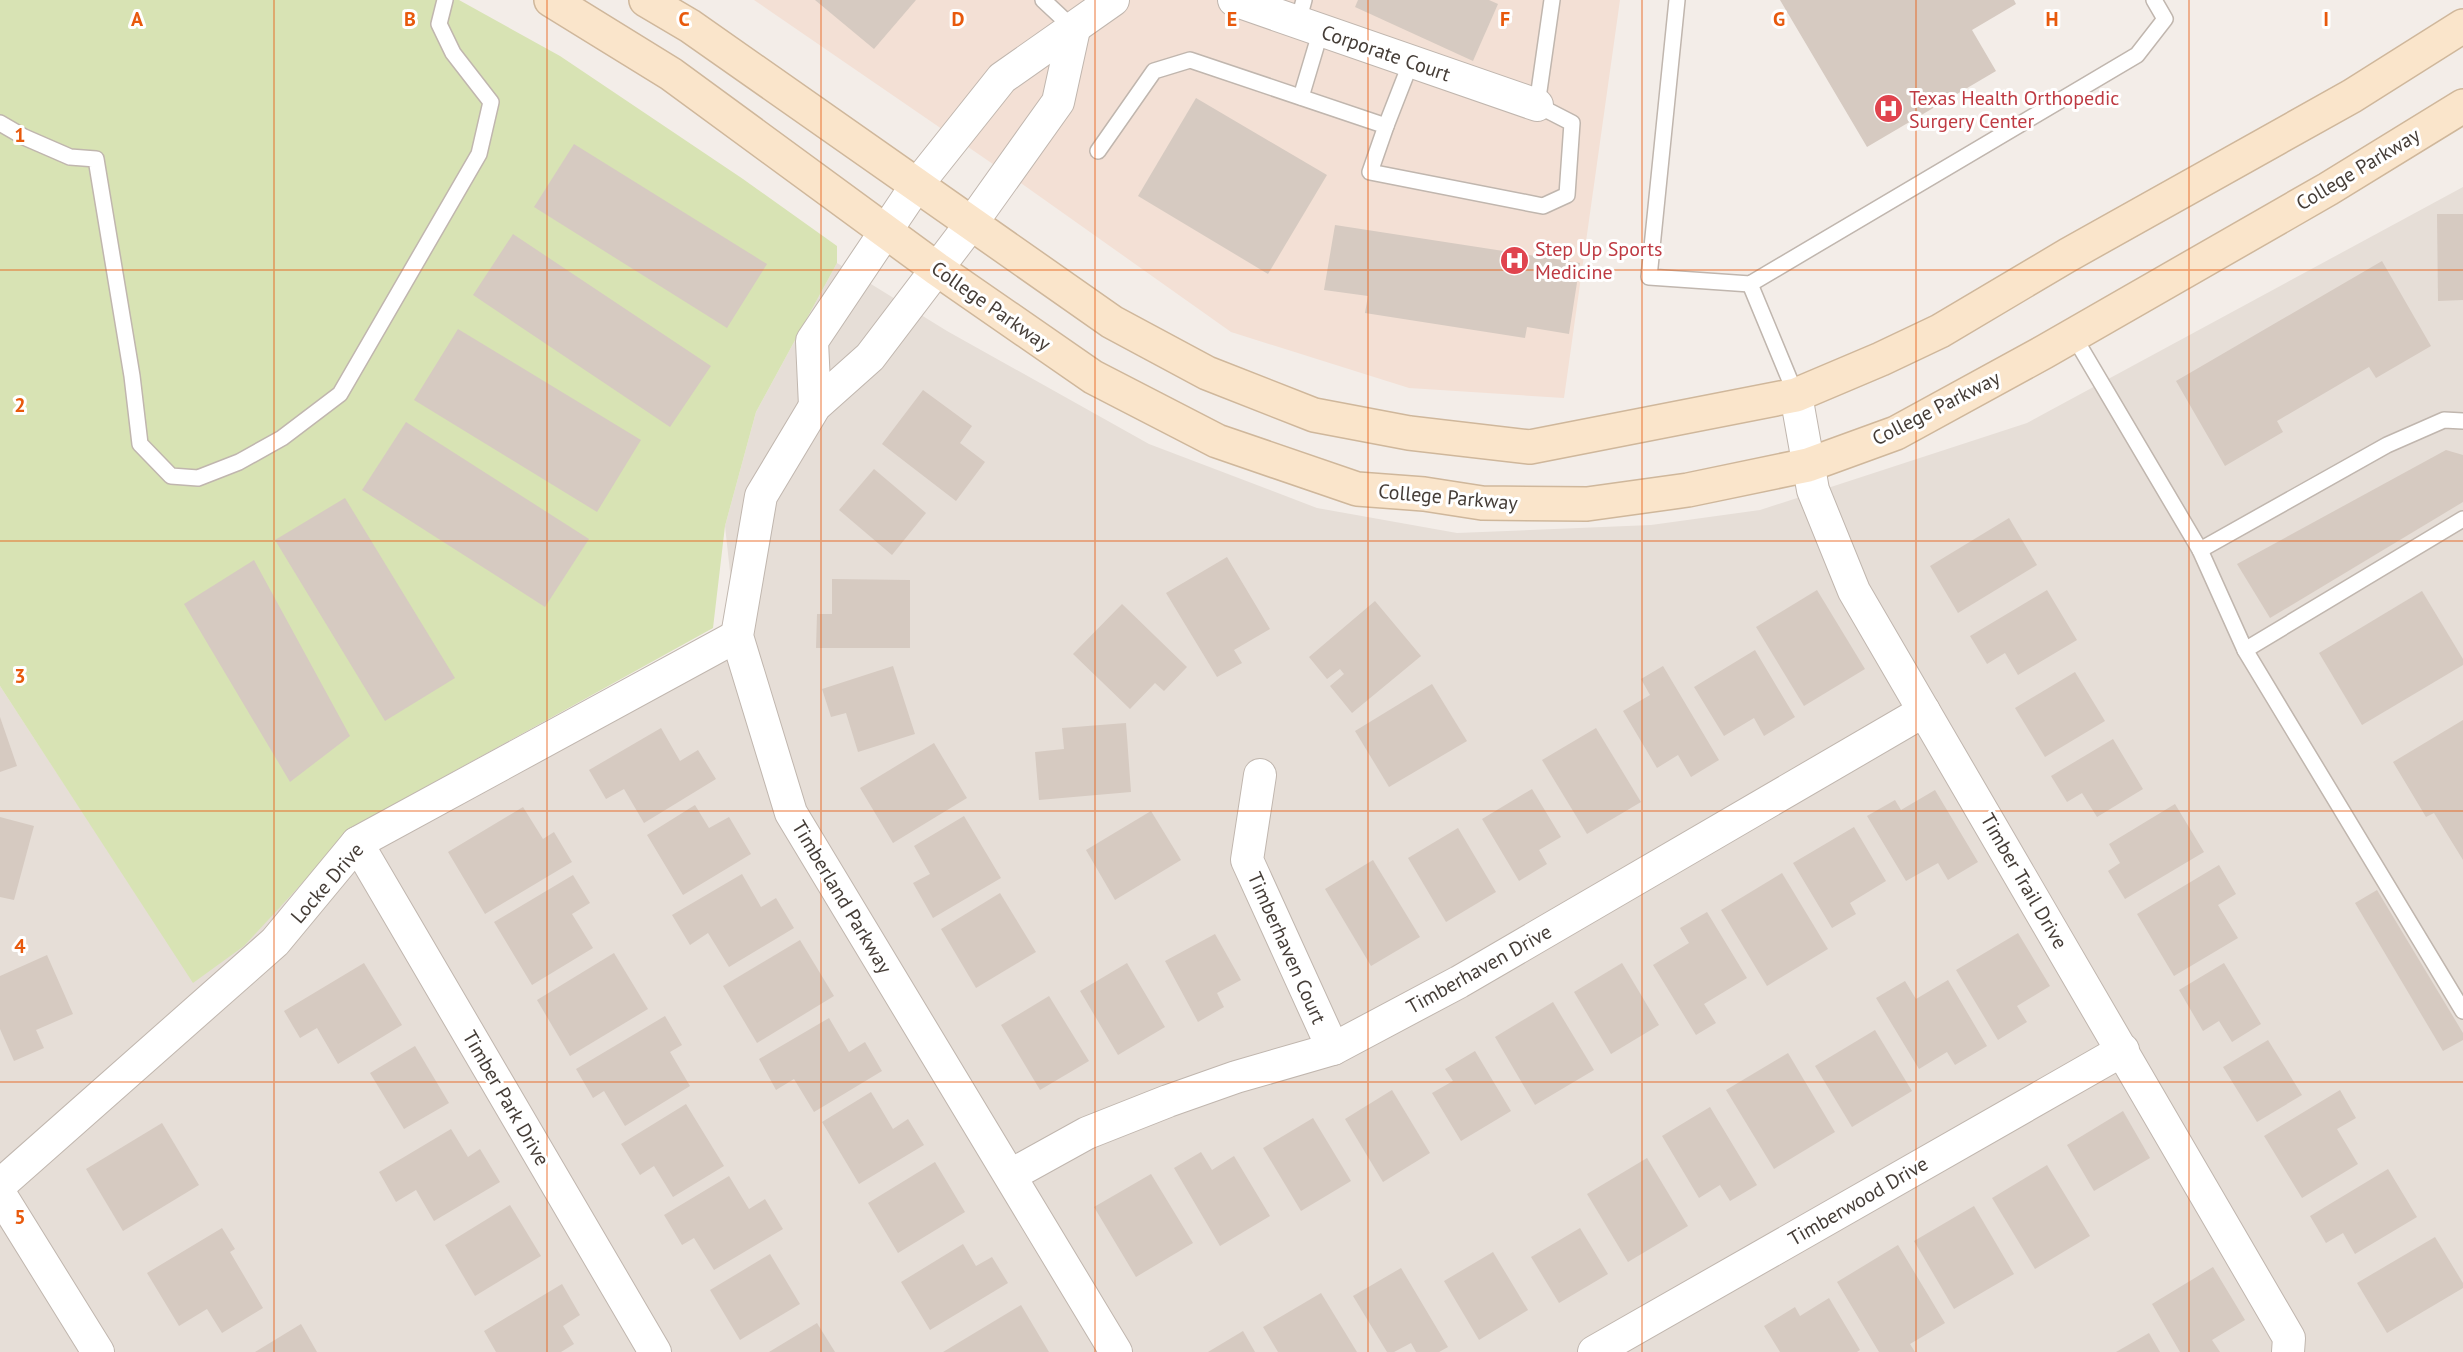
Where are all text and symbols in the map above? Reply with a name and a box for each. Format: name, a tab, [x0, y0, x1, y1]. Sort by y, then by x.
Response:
text: A	[131, 6, 144, 32]
text: B	[404, 6, 416, 32]
text: C	[678, 6, 690, 32]
text: D	[952, 6, 965, 32]
text: E	[1227, 6, 1237, 32]
text: F	[1500, 6, 1510, 32]
text: G	[1773, 6, 1785, 32]
text: H	[2045, 6, 2059, 32]
text: I	[2323, 6, 2329, 32]
street label: Corporate Court	[1318, 19, 1454, 87]
place label: Texas Health Orthopedic Surgery Center	[1909, 85, 2119, 134]
hospital icon: Texas Health Orthopedic Surgery Center	[1872, 93, 1904, 125]
street label: College Parkway	[2291, 121, 2425, 216]
text: 1	[14, 122, 26, 148]
place label: Step Up Sports Medicine	[1535, 236, 1662, 285]
hospital icon: Step Up Sports Medicine	[1498, 244, 1530, 276]
street label: College Parkway	[926, 255, 1056, 357]
street label: College Parkway	[1868, 364, 2005, 451]
text: 2	[14, 392, 26, 418]
street label: College Parkway	[1377, 478, 1520, 516]
text: 3	[14, 663, 26, 689]
street label: Timber Trail Drive	[1975, 809, 2073, 953]
street label: Timberland Parkway	[786, 816, 898, 979]
street label: Locke Drive	[285, 837, 369, 929]
street label: Timberhaven Court	[1242, 868, 1332, 1028]
street label: Timberhaven Drive	[1402, 918, 1556, 1020]
text: 4	[14, 933, 26, 959]
street label: Timber Park Drive	[457, 1026, 555, 1170]
street label: Timberwood Drive	[1783, 1150, 1933, 1252]
text: 5	[14, 1204, 26, 1230]

